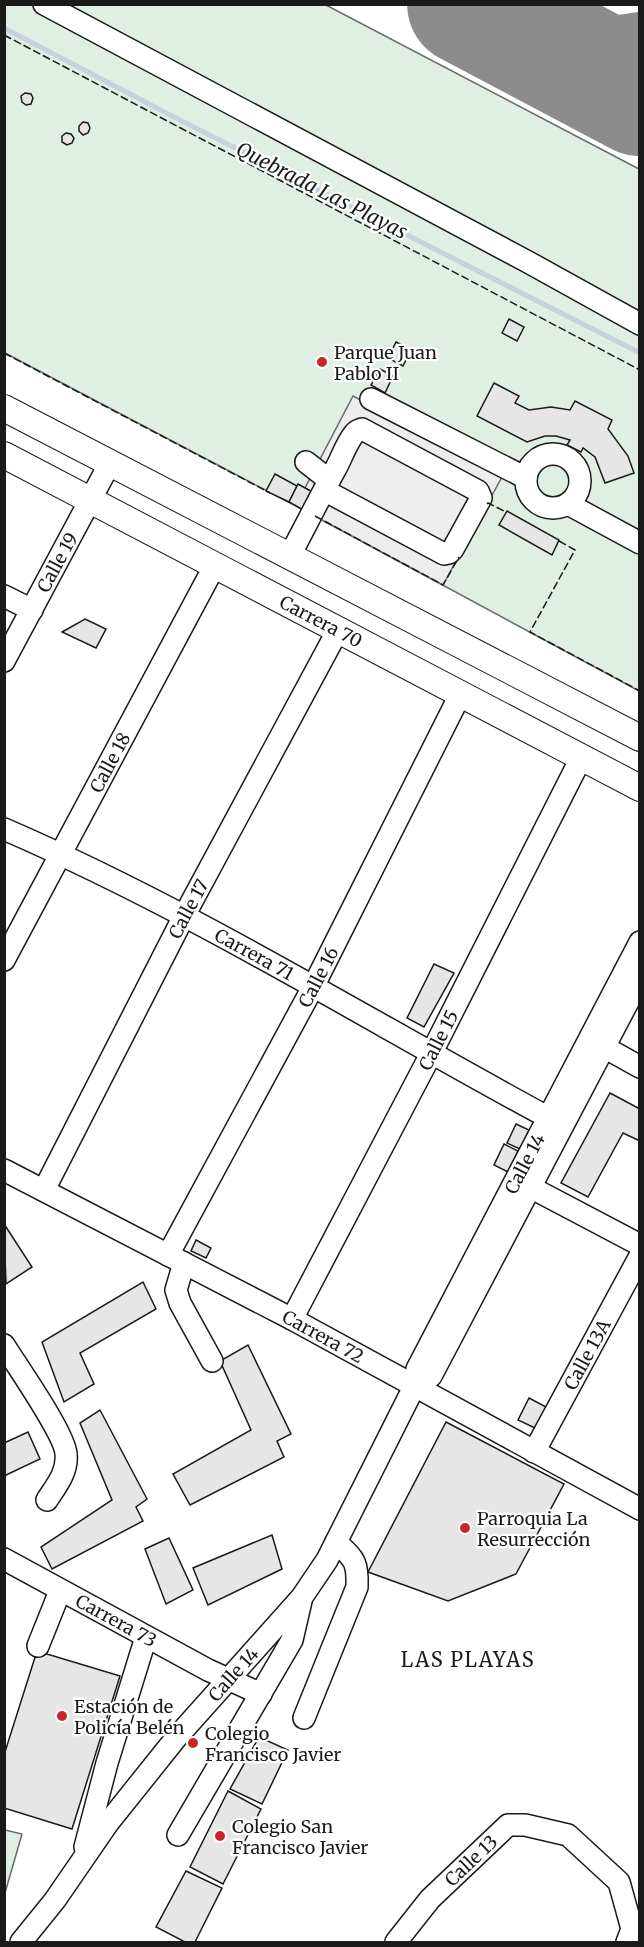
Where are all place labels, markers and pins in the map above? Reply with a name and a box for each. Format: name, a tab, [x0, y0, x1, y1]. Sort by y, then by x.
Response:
place label: Parque Juan Pablo II	[334, 341, 437, 385]
marker: Parque Juan Pablo II	[315, 355, 329, 369]
place label: Parroquia La Resurrección	[477, 1507, 591, 1551]
marker: Parroquia La Resurrección	[458, 1521, 472, 1535]
place label: Estación de Policía Belén	[74, 1695, 185, 1739]
marker: Estación de Policía Belén	[55, 1709, 69, 1723]
place label: Colegio Francisco Javier	[205, 1722, 341, 1766]
marker: Colegio Francisco Javier	[186, 1736, 200, 1750]
place label: Colegio San Francisco Javier	[232, 1815, 368, 1859]
marker: Colegio San Francisco Javier	[213, 1829, 227, 1843]

